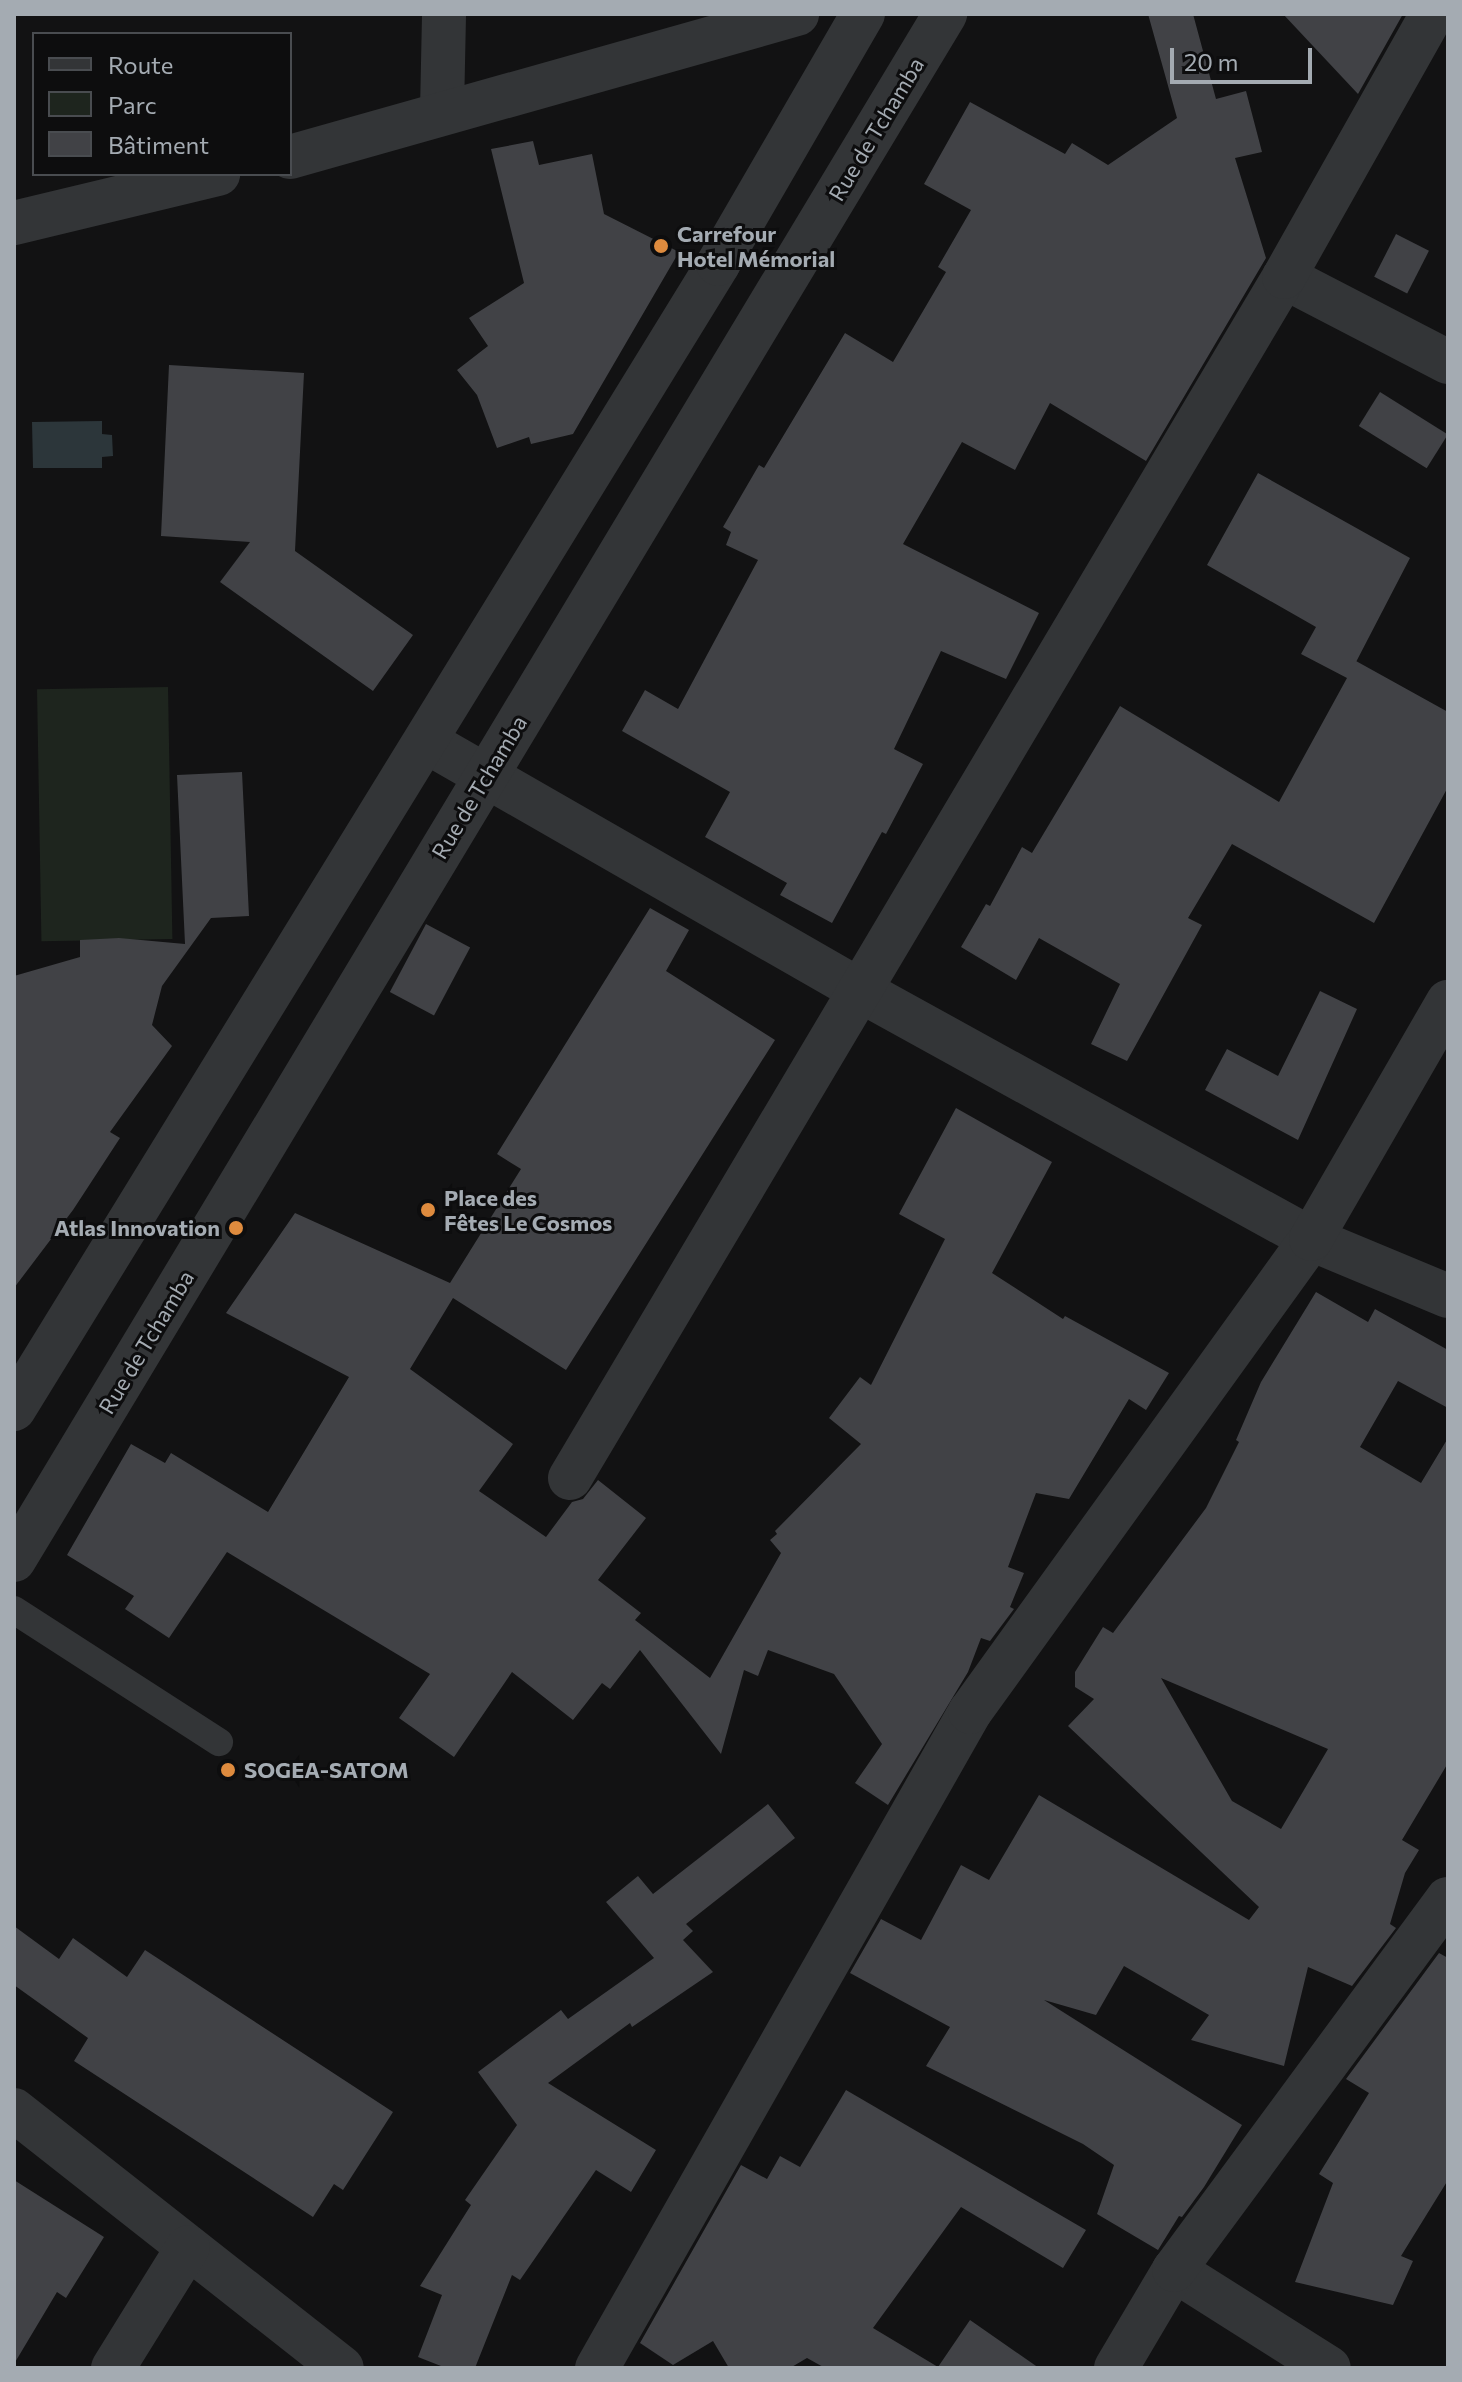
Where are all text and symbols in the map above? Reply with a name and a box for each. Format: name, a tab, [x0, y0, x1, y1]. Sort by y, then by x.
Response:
legend	[32, 32, 292, 176]
scale bar	[1174, 32, 1316, 82]
text: 20 m	[1184, 47, 1238, 76]
text: Route	[108, 50, 173, 79]
street label: Rue de Tchamba	[823, 53, 929, 205]
text: Parc	[108, 90, 157, 119]
text: Bâtiment	[108, 130, 209, 159]
place label: Carrefour Hotel Mémorial	[677, 220, 835, 272]
marker: Carrefour Hotel Mémorial	[652, 237, 670, 255]
street label: Rue de Tchamba	[426, 711, 532, 863]
place label: Place des Fêtes Le Cosmos	[444, 1184, 612, 1236]
marker: Place des Fêtes Le Cosmos	[419, 1201, 437, 1219]
place label: Atlas Innovation	[54, 1215, 220, 1241]
marker: Atlas Innovation	[227, 1219, 245, 1237]
street label: Rue de Tchamba	[93, 1266, 199, 1418]
place label: SOGEA-SATOM	[244, 1757, 409, 1783]
marker: SOGEA-SATOM	[219, 1761, 237, 1779]

